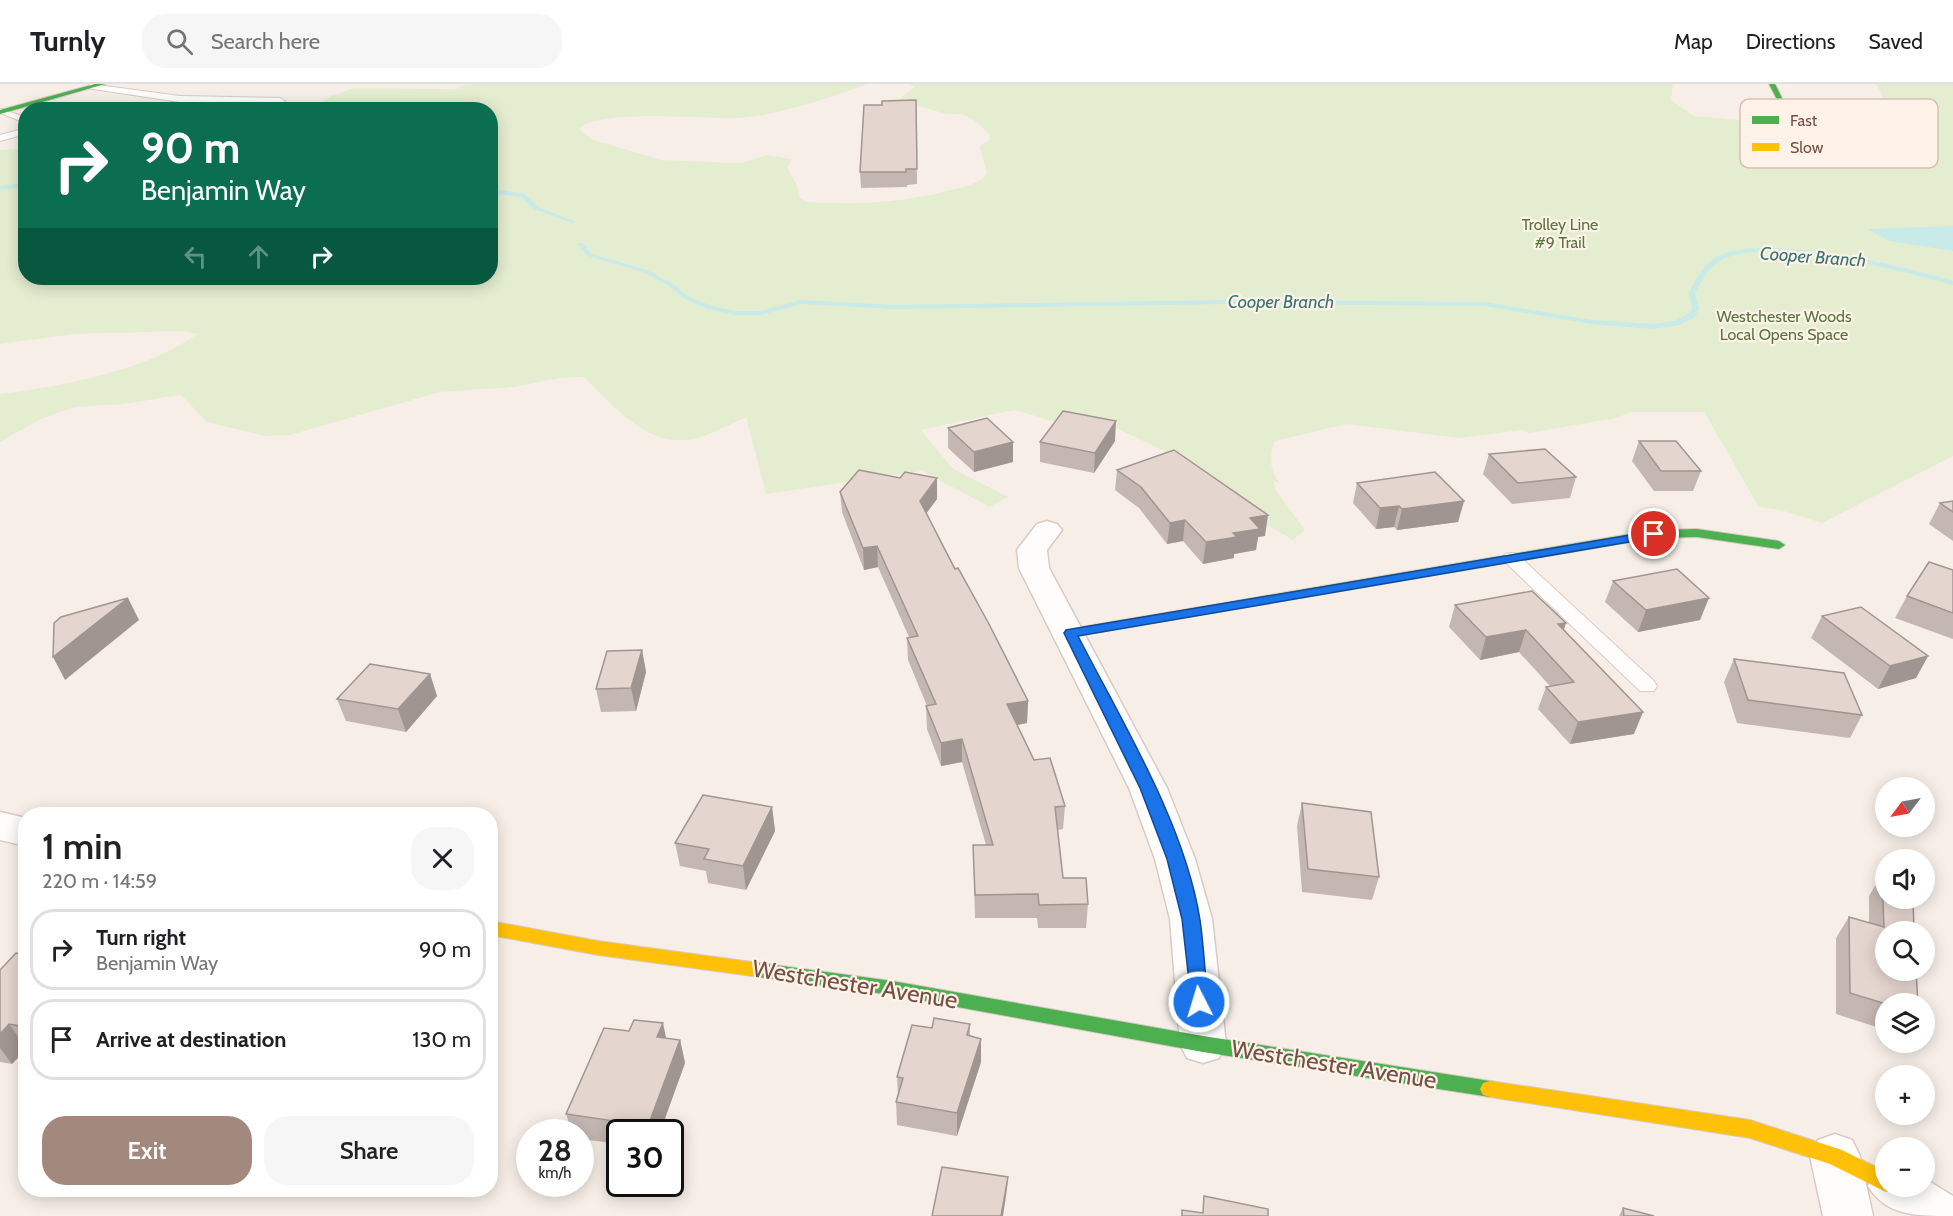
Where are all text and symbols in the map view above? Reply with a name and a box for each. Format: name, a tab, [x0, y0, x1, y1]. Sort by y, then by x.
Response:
search box	[142, 14, 562, 68]
text: Turnly	[30, 24, 106, 58]
icon: search	[163, 25, 196, 58]
text: Search here	[211, 28, 320, 55]
text: Map	[1674, 29, 1713, 54]
text: Directions	[1746, 29, 1835, 54]
text: Saved	[1868, 29, 1923, 54]
legend	[1740, 99, 1938, 168]
text: Fast	[1790, 111, 1818, 130]
text: 90 m	[141, 122, 240, 174]
icon: right	[42, 126, 120, 204]
text: Slow	[1790, 138, 1824, 157]
text: Benjamin Way	[141, 174, 306, 207]
park label: Trolley Line #9 Trail	[1522, 215, 1598, 252]
icon: left	[179, 240, 212, 273]
icon: ahead	[242, 240, 275, 273]
icon: right	[305, 240, 338, 273]
water label: Cooper Branch	[1759, 242, 1867, 272]
water label: Cooper Branch	[1228, 291, 1334, 313]
park label: Westchester Woods Local Opens Space	[1716, 307, 1852, 344]
pin	[1628, 508, 1679, 559]
icon: arrive	[1637, 517, 1670, 550]
north arrow	[1875, 777, 1935, 837]
map controls	[1875, 777, 1935, 1197]
text: 1 min	[42, 824, 122, 868]
button: close	[411, 827, 474, 890]
button: sound	[1875, 849, 1935, 909]
text: 220 m · 14:59	[42, 869, 157, 893]
button: search	[1875, 921, 1935, 981]
text: Turn right	[96, 924, 186, 951]
icon: right	[45, 933, 78, 966]
text: 90 m	[419, 936, 471, 963]
text: Benjamin Way	[96, 951, 218, 975]
street label: Westchester Avenue	[750, 953, 960, 1015]
position arrow	[1167, 970, 1231, 1034]
button: layers	[1875, 993, 1935, 1053]
icon: arrive	[45, 1023, 78, 1056]
text: Arrive at destination	[96, 1026, 286, 1053]
text: 130 m	[412, 1026, 471, 1053]
street label: Westchester Avenue	[1229, 1033, 1439, 1095]
button: +	[1875, 1065, 1935, 1125]
button: Exit	[42, 1116, 252, 1185]
button: Share	[264, 1116, 474, 1185]
speed limit sign: 30	[606, 1119, 684, 1197]
text: 28	[538, 1132, 572, 1169]
button: −	[1875, 1137, 1935, 1197]
text: km/h	[539, 1164, 571, 1182]

